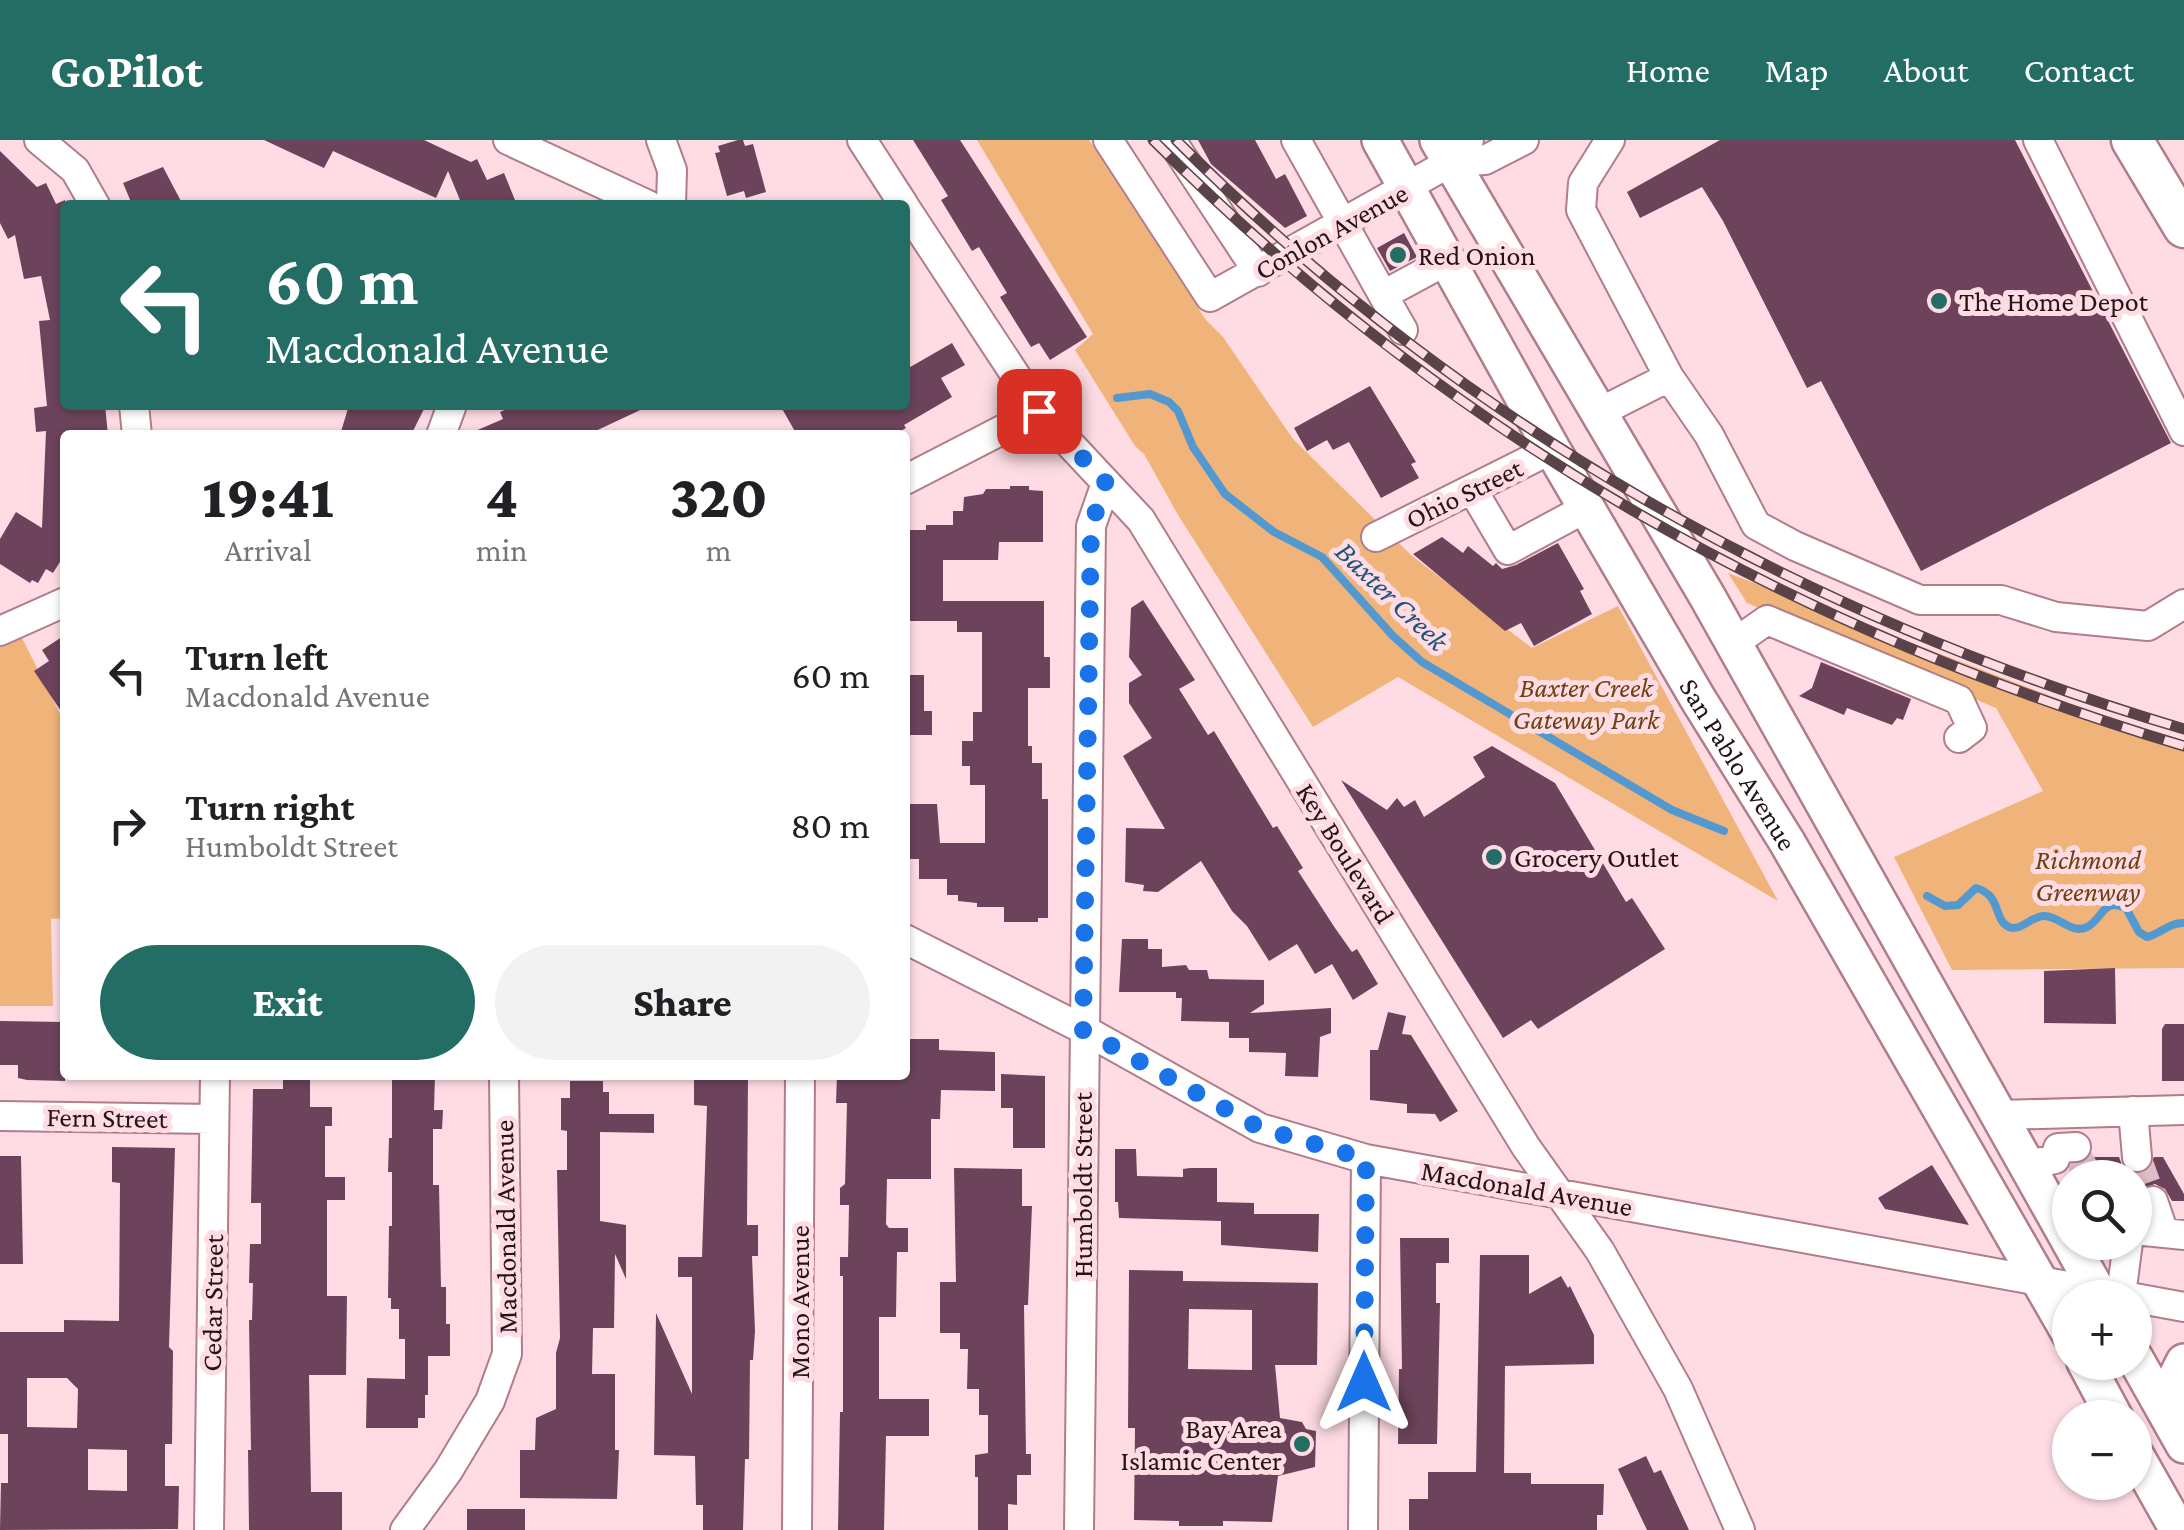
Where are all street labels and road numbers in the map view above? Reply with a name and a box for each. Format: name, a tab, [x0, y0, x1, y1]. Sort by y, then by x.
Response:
street label: Conlon Avenue	[1250, 177, 1413, 286]
street label: Ohio Street	[1401, 452, 1528, 535]
street label: San Pablo Avenue	[1673, 673, 1803, 856]
street label: Key Boulevard	[1290, 777, 1401, 929]
street label: Humboldt Street	[1067, 1091, 1098, 1278]
street label: Fern Street	[46, 1101, 169, 1134]
street label: Macdonald Avenue	[488, 1120, 523, 1334]
street label: Macdonald Avenue	[1419, 1155, 1635, 1222]
street label: Mono Avenue	[784, 1225, 815, 1379]
street label: Cedar Street	[196, 1233, 229, 1372]

